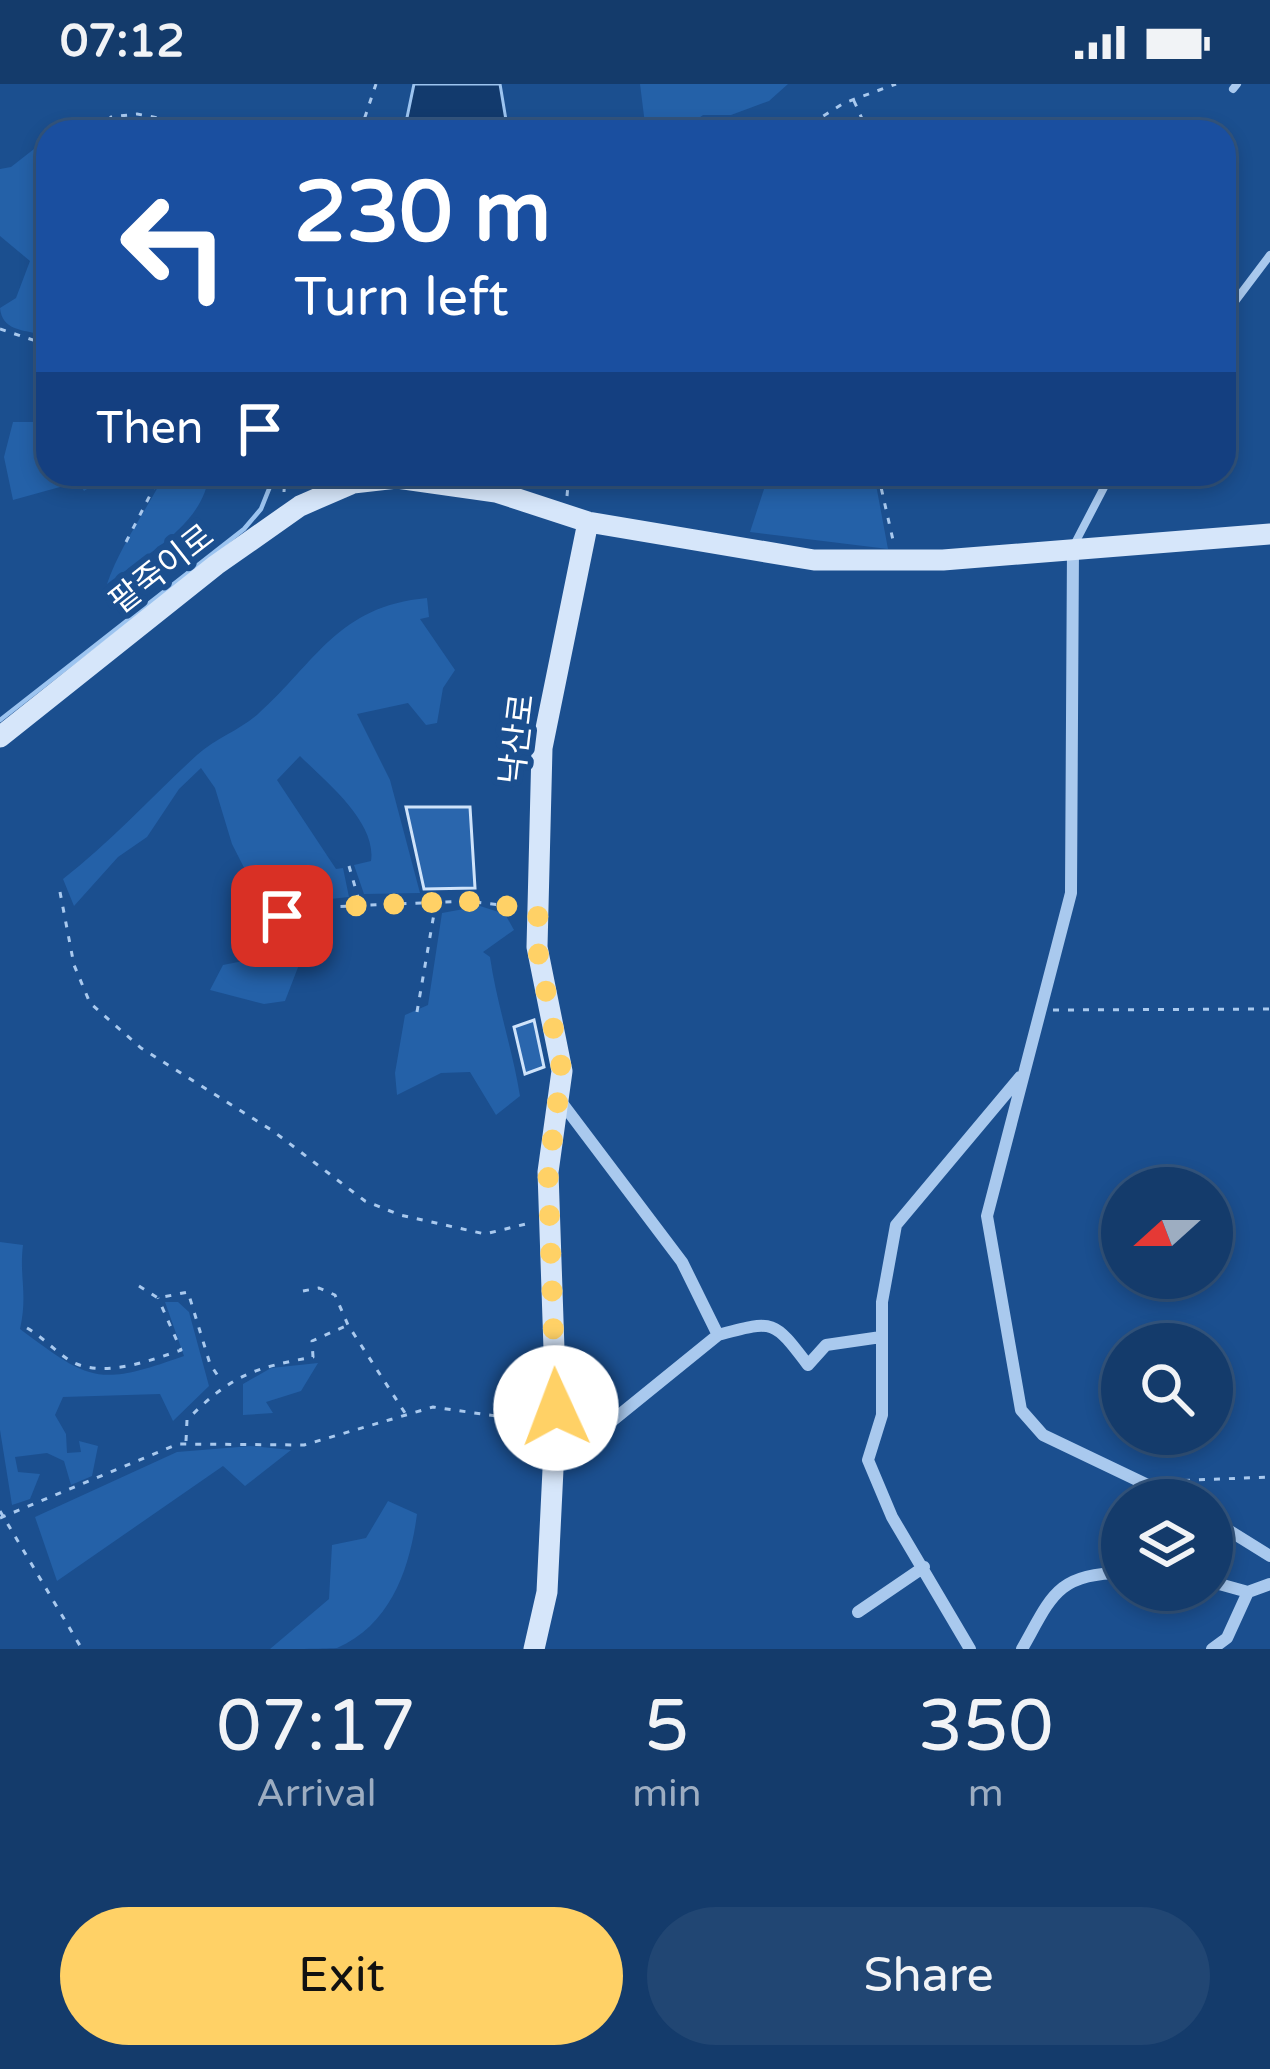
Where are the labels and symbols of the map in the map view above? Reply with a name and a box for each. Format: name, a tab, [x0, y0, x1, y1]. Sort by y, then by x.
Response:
street label: 팥죽이로	[102, 516, 222, 622]
street label: 낙산로	[493, 692, 542, 787]
pin	[231, 865, 333, 967]
north arrow	[1101, 1167, 1233, 1299]
position arrow	[493, 1345, 619, 1471]

